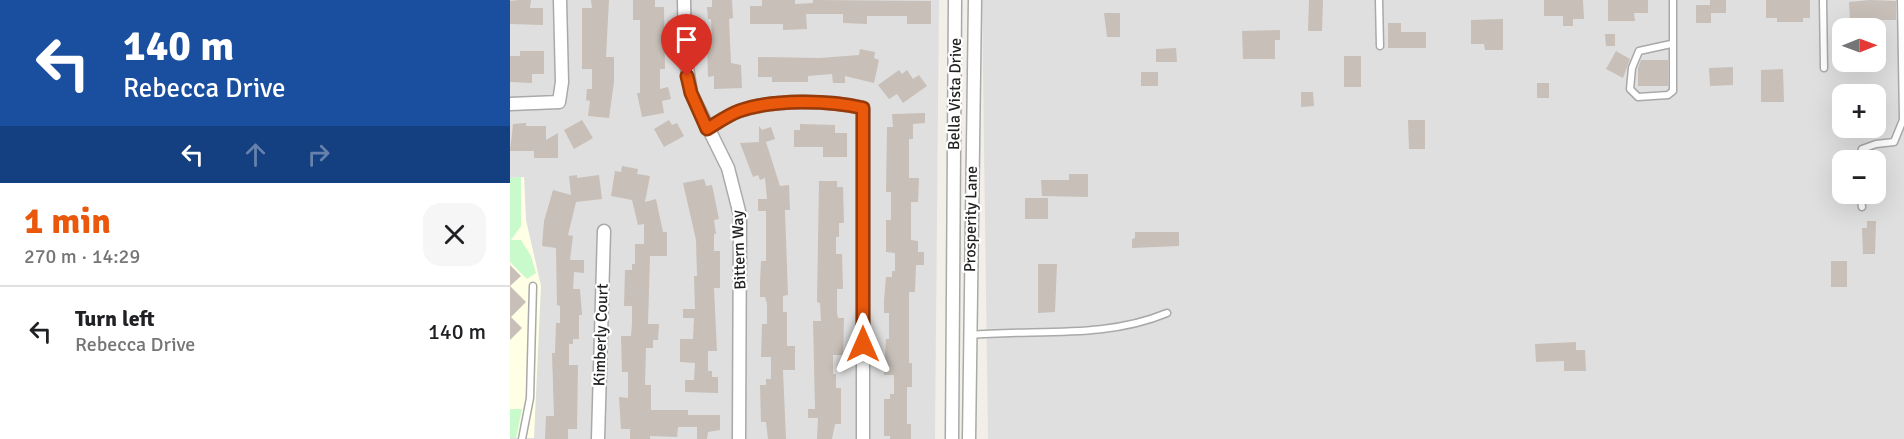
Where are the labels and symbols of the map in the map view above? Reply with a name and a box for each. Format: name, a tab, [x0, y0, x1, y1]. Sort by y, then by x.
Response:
pin	[661, 14, 712, 76]
north arrow	[1832, 18, 1886, 72]
street label: Bella Vista Drive	[944, 38, 966, 150]
street label: Prosperity Lane	[960, 166, 982, 272]
street label: Bittern Way	[728, 209, 750, 290]
street label: Kimberly Court	[589, 283, 613, 387]
position arrow	[831, 312, 895, 376]

